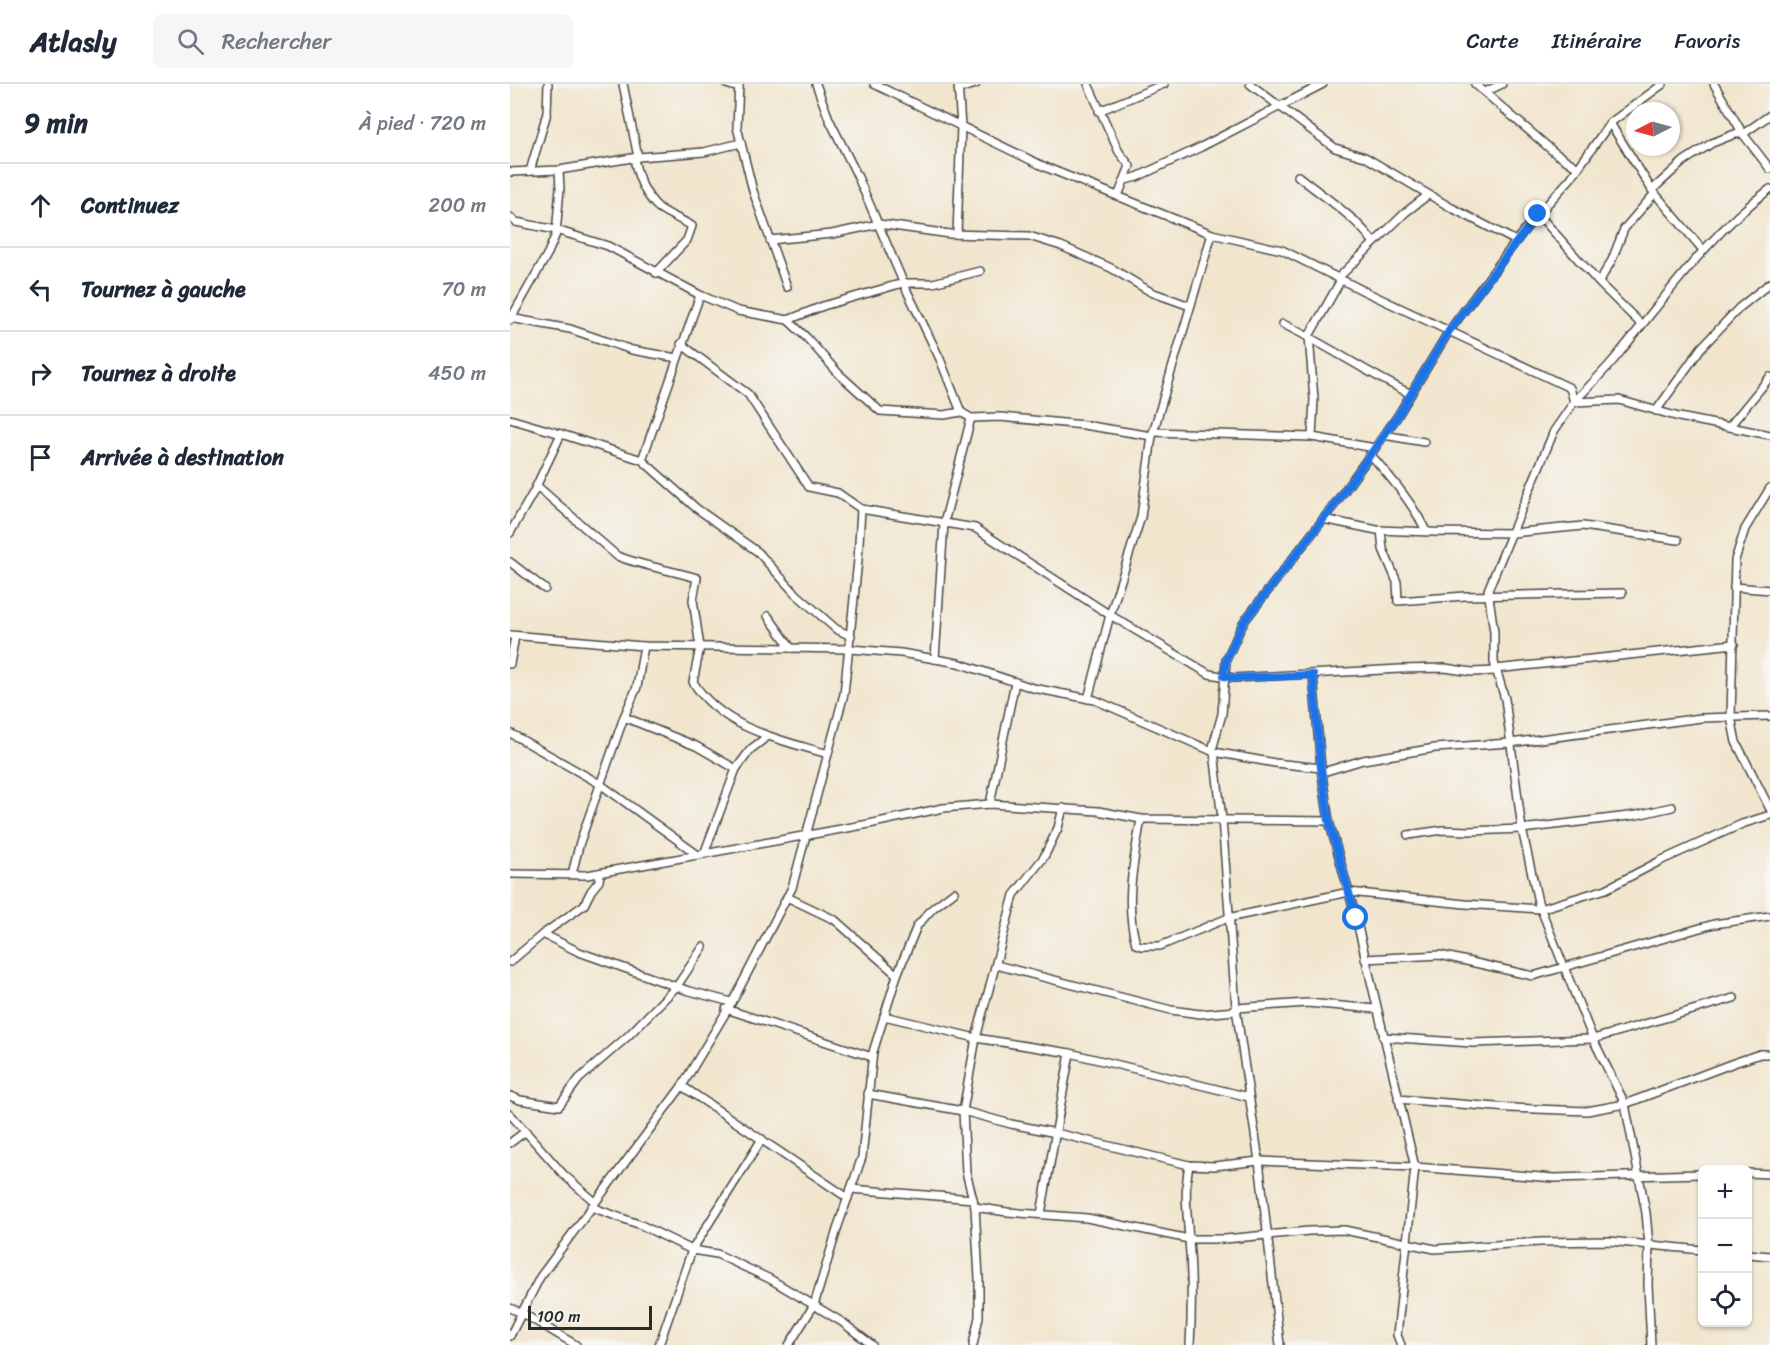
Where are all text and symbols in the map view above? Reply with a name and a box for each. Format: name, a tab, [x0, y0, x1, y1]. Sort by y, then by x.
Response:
search box	[153, 14, 573, 68]
text: Atlasly	[30, 17, 117, 66]
text: Rechercher	[222, 22, 331, 61]
text: Carte	[1467, 22, 1519, 60]
text: Itinéraire	[1552, 22, 1642, 60]
text: Favoris	[1675, 22, 1740, 60]
icon: search	[174, 25, 207, 58]
text: 9 min	[24, 100, 88, 146]
north arrow	[1626, 102, 1680, 156]
text: À pied · 720 m	[359, 106, 486, 141]
text: Continuez	[81, 186, 179, 225]
text: 200 m	[429, 188, 486, 223]
icon: ahead	[24, 189, 57, 222]
route end	[1524, 200, 1550, 226]
text: Tournez à gauche	[81, 270, 246, 309]
text: 70 m	[441, 272, 486, 307]
icon: left	[24, 273, 57, 306]
text: Tournez à droite	[81, 354, 236, 393]
text: 450 m	[428, 356, 486, 391]
icon: right	[24, 357, 57, 390]
text: Arrivée à destination	[81, 438, 284, 477]
icon: arrive	[24, 441, 57, 474]
route start	[1342, 904, 1368, 930]
map controls	[1698, 1165, 1752, 1327]
button: +	[1698, 1165, 1752, 1219]
button: −	[1698, 1219, 1752, 1273]
button: locate	[1698, 1273, 1752, 1327]
text: 100 m	[537, 1302, 581, 1331]
scale bar	[528, 1303, 652, 1330]

